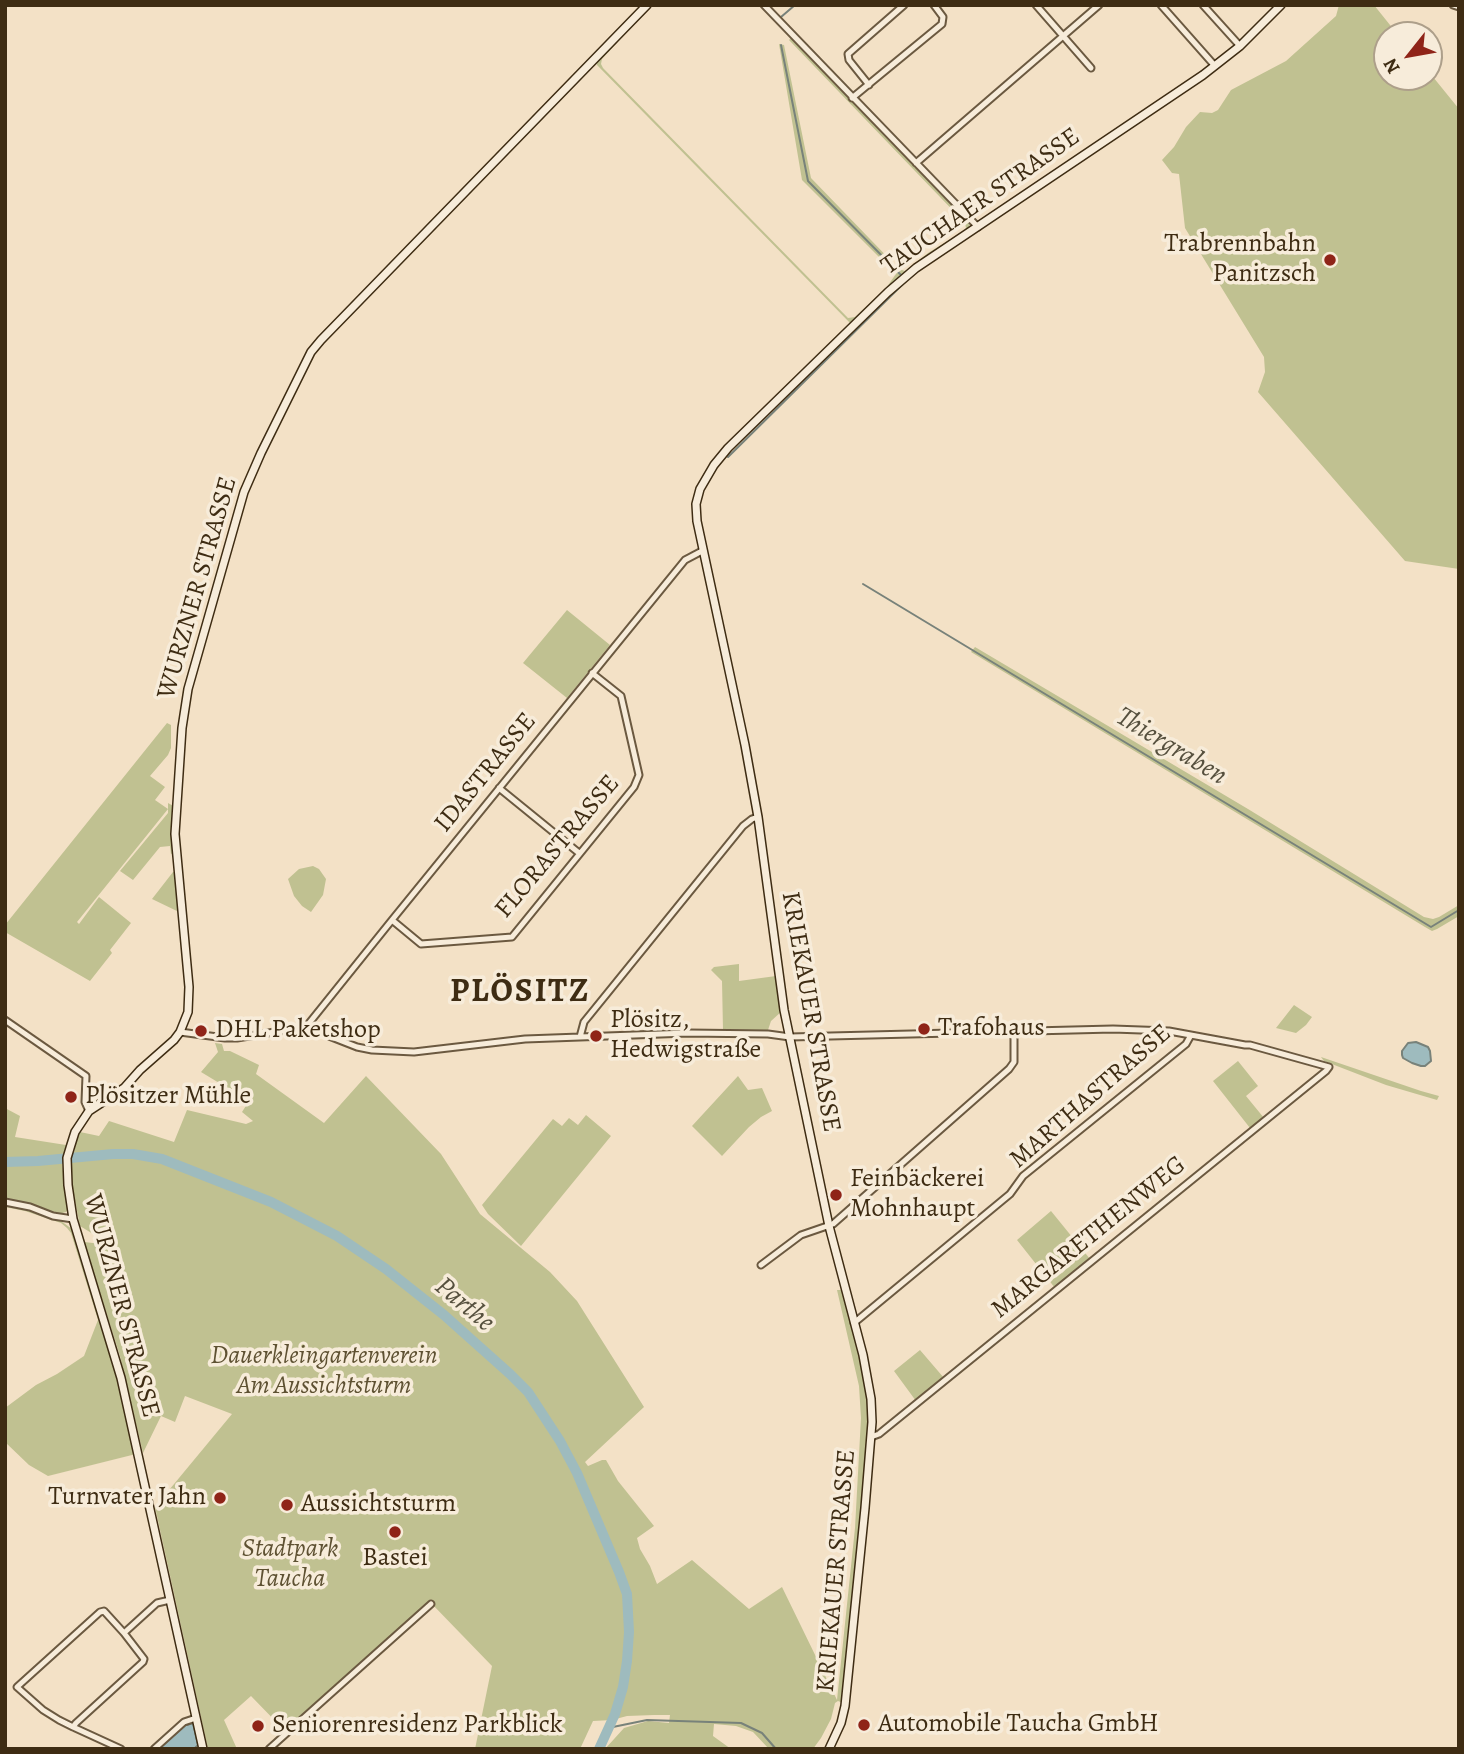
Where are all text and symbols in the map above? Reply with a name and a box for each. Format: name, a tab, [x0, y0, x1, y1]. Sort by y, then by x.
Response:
north arrow	[1373, 21, 1443, 91]
text: N	[1377, 53, 1406, 78]
street label: TAUCHAER STRASSE	[876, 122, 1086, 282]
place label: Trabrennbahn Panitzsch	[1164, 229, 1316, 290]
marker: Trabrennbahn Panitzsch	[1322, 252, 1338, 268]
street label: WURZNER STRASSE	[151, 473, 245, 703]
water label: Thiergraben	[1109, 701, 1233, 793]
street label: IDASTRASSE	[428, 707, 544, 839]
street label: FLORASTRASSE	[489, 769, 627, 925]
street label: KRIEKAUER STRASSE	[773, 889, 847, 1135]
district label: PLÖSITZ	[451, 973, 589, 1013]
place label: Plösitz, Hedwigstraße	[610, 1005, 761, 1066]
place label: Trafohaus	[938, 1013, 1045, 1045]
place label: DHL Paketshop	[215, 1015, 381, 1047]
street label: MARTHASTRASSE	[1004, 1018, 1178, 1176]
marker: Trafohaus	[916, 1021, 932, 1037]
marker: DHL Paketshop	[193, 1023, 209, 1039]
marker: Plösitz, Hedwigstraße	[588, 1028, 604, 1044]
place label: Plösitzer Mühle	[85, 1081, 251, 1113]
marker: Plösitzer Mühle	[63, 1089, 79, 1105]
street label: MARGARETHENWEG	[986, 1150, 1192, 1326]
place label: Feinbäckerei Mohnhaupt	[850, 1164, 984, 1226]
marker: Feinbäckerei Mohnhaupt	[828, 1187, 844, 1203]
street label: WURZNER STRASSE	[76, 1191, 166, 1421]
water label: Parthe	[427, 1270, 501, 1340]
park label: Dauerkleingartenverein Am Aussichtsturm	[211, 1341, 437, 1402]
street label: KRIEKAUER STRASSE	[811, 1448, 863, 1694]
place label: Turnvater Jahn	[48, 1482, 206, 1514]
place label: Aussichtsturm	[301, 1489, 456, 1521]
marker: Turnvater Jahn	[212, 1490, 228, 1506]
marker: Aussichtsturm	[279, 1497, 295, 1513]
marker: Bastei	[387, 1524, 403, 1540]
park label: Stadtpark Taucha	[242, 1534, 338, 1596]
place label: Bastei	[362, 1543, 428, 1575]
place label: Automobile Taucha GmbH	[878, 1709, 1159, 1741]
place label: Seniorenresidenz Parkblick	[272, 1710, 563, 1742]
marker: Automobile Taucha GmbH	[856, 1717, 872, 1733]
marker: Seniorenresidenz Parkblick	[250, 1718, 266, 1734]

